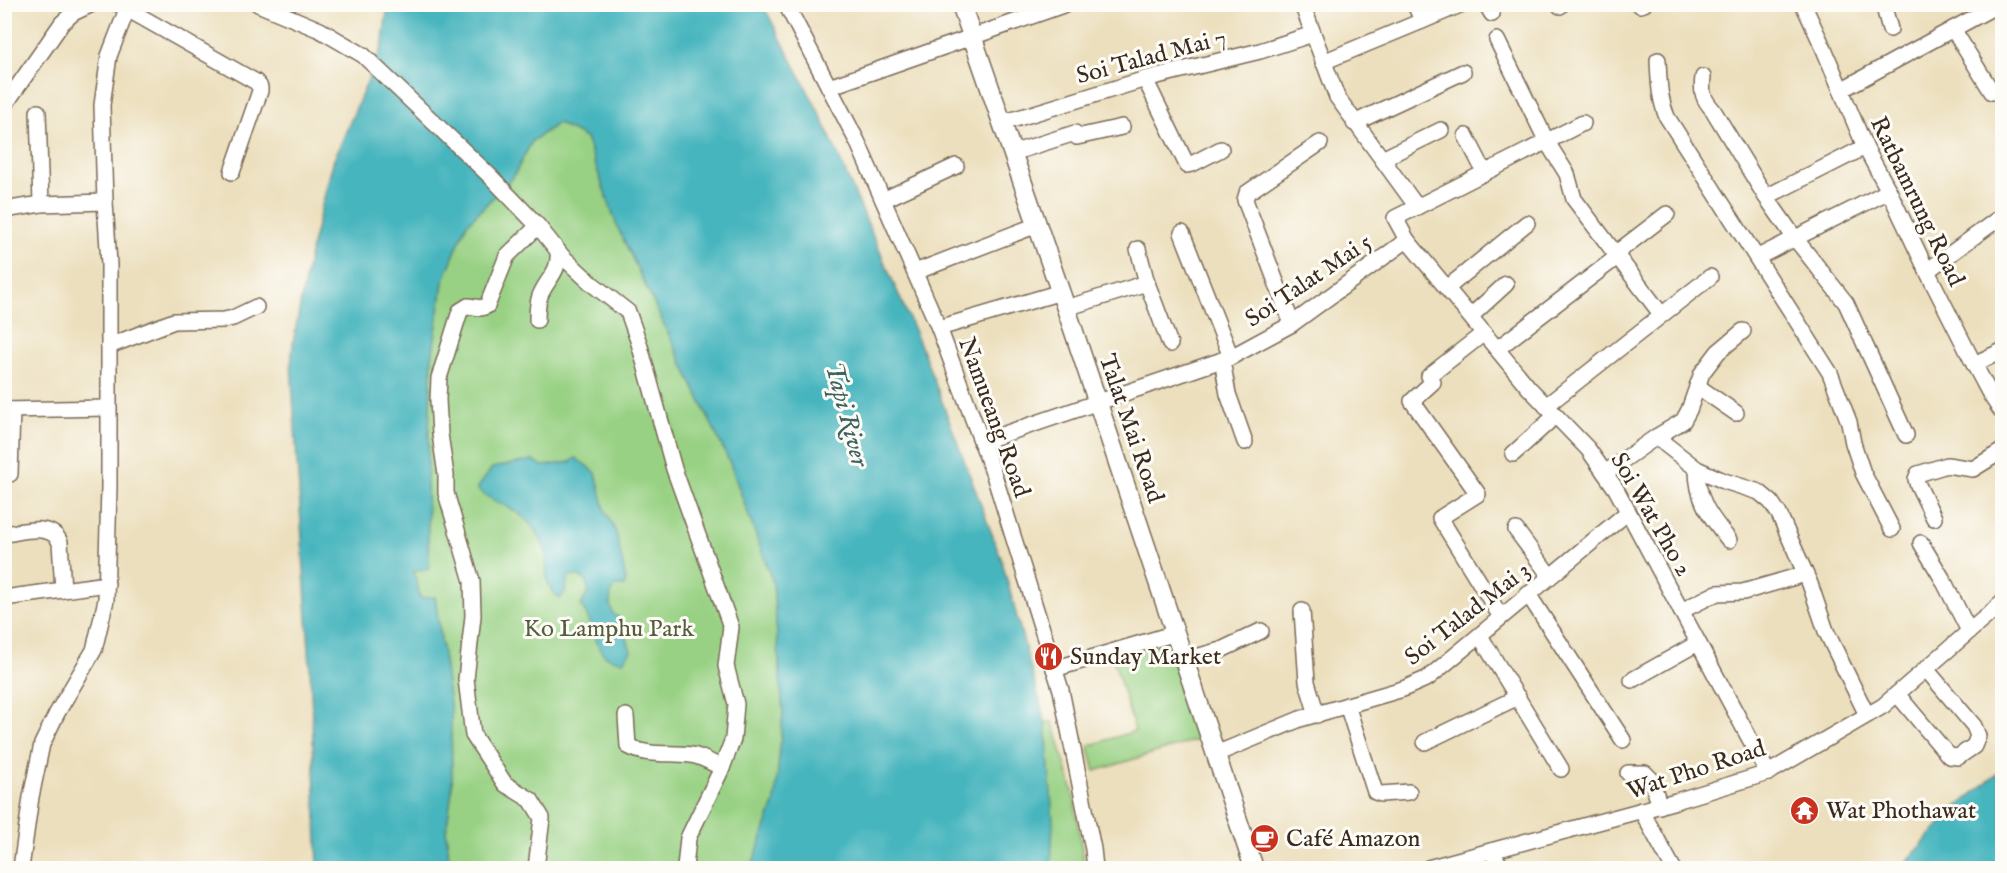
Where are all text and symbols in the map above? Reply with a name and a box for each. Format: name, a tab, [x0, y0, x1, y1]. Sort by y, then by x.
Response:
street label: Soi Talad Mai 7	[1073, 23, 1230, 92]
street label: Ratbamrung Road	[1862, 112, 1971, 292]
street label: Soi Talat Mai 5	[1239, 227, 1379, 335]
street label: Namueang Road	[950, 333, 1037, 502]
street label: Talat Mai Road	[1091, 350, 1171, 507]
water label: Tapi River	[817, 358, 877, 471]
street label: Soi Wat Pho 2	[1603, 447, 1699, 582]
street label: Soi Talad Mai 3	[1399, 555, 1537, 673]
park label: Ko Lamphu Park	[524, 614, 694, 645]
restaurant icon: Sunday Market	[1033, 640, 1065, 672]
place label: Sunday Market	[1070, 642, 1221, 673]
street label: Wat Pho Road	[1623, 733, 1770, 807]
temple icon: Wat Phothawat	[1789, 794, 1821, 826]
place label: Wat Phothawat	[1826, 796, 1976, 827]
cafe icon: Café Amazon	[1249, 822, 1281, 854]
place label: Café Amazon	[1286, 824, 1421, 855]

